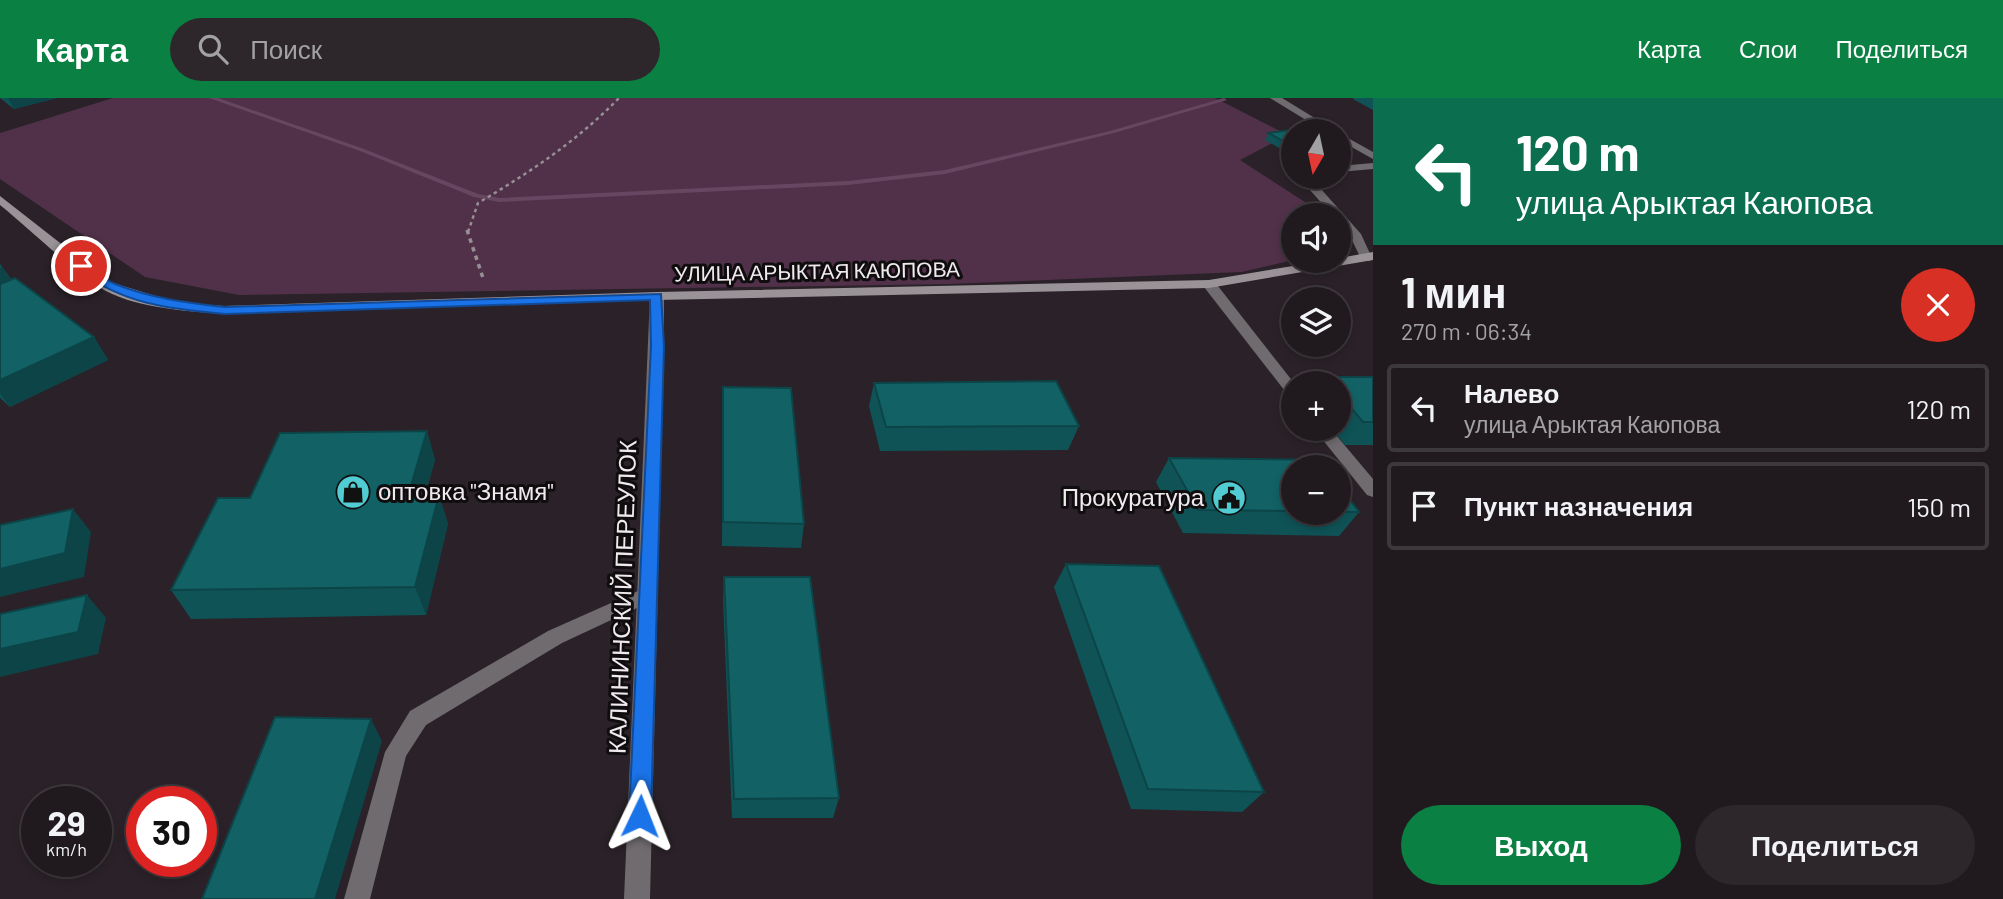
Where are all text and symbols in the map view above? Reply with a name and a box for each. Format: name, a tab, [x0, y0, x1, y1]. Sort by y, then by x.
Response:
search box	[170, 18, 660, 81]
text: Карта	[35, 29, 128, 69]
icon: search	[194, 30, 232, 68]
text: Поиск	[250, 33, 322, 64]
text: Карта	[1637, 34, 1701, 63]
text: Слои	[1739, 34, 1797, 63]
text: Поделиться	[1835, 34, 1968, 63]
north arrow	[1281, 119, 1351, 189]
map controls	[1281, 119, 1351, 525]
text: 120 m	[1516, 122, 1639, 181]
icon: left	[1401, 126, 1492, 217]
text: улица Арыктая Каюпова	[1516, 182, 1873, 220]
button: sound	[1281, 203, 1351, 273]
pin	[51, 236, 111, 296]
icon: arrive	[62, 247, 100, 285]
street label: УЛИЦА АРЫКТАЯ КАЮПОВА	[674, 256, 960, 285]
text: 1 мин	[1401, 266, 1507, 316]
button: close	[1901, 268, 1975, 342]
button: layers	[1281, 287, 1351, 357]
text: 270 m · 06:34	[1401, 317, 1532, 345]
button: +	[1281, 371, 1351, 441]
text: Налево	[1464, 377, 1559, 408]
icon: left	[1405, 389, 1443, 427]
text: 120 m	[1907, 393, 1971, 424]
text: улица Арыктая Каюпова	[1464, 410, 1720, 438]
street label: КАЛИНИНСКИЙ ПЕРЕУЛОК	[602, 439, 641, 754]
button: −	[1281, 455, 1351, 525]
shop icon: оптовка "Знамя"	[334, 473, 372, 511]
place label: оптовка "Знамя"	[378, 476, 554, 505]
public building icon: Прокуратура	[1210, 479, 1248, 517]
place label: Прокуратура	[1062, 482, 1205, 511]
icon: arrive	[1405, 487, 1443, 525]
text: Пункт назначения	[1464, 490, 1693, 521]
text: 150 m	[1907, 491, 1971, 522]
position arrow	[603, 779, 677, 853]
speed limit sign: 30	[126, 786, 217, 877]
text: 29	[47, 801, 86, 843]
button: Выход	[1401, 805, 1681, 885]
button: Поделиться	[1695, 805, 1975, 885]
text: km/h	[46, 838, 87, 860]

